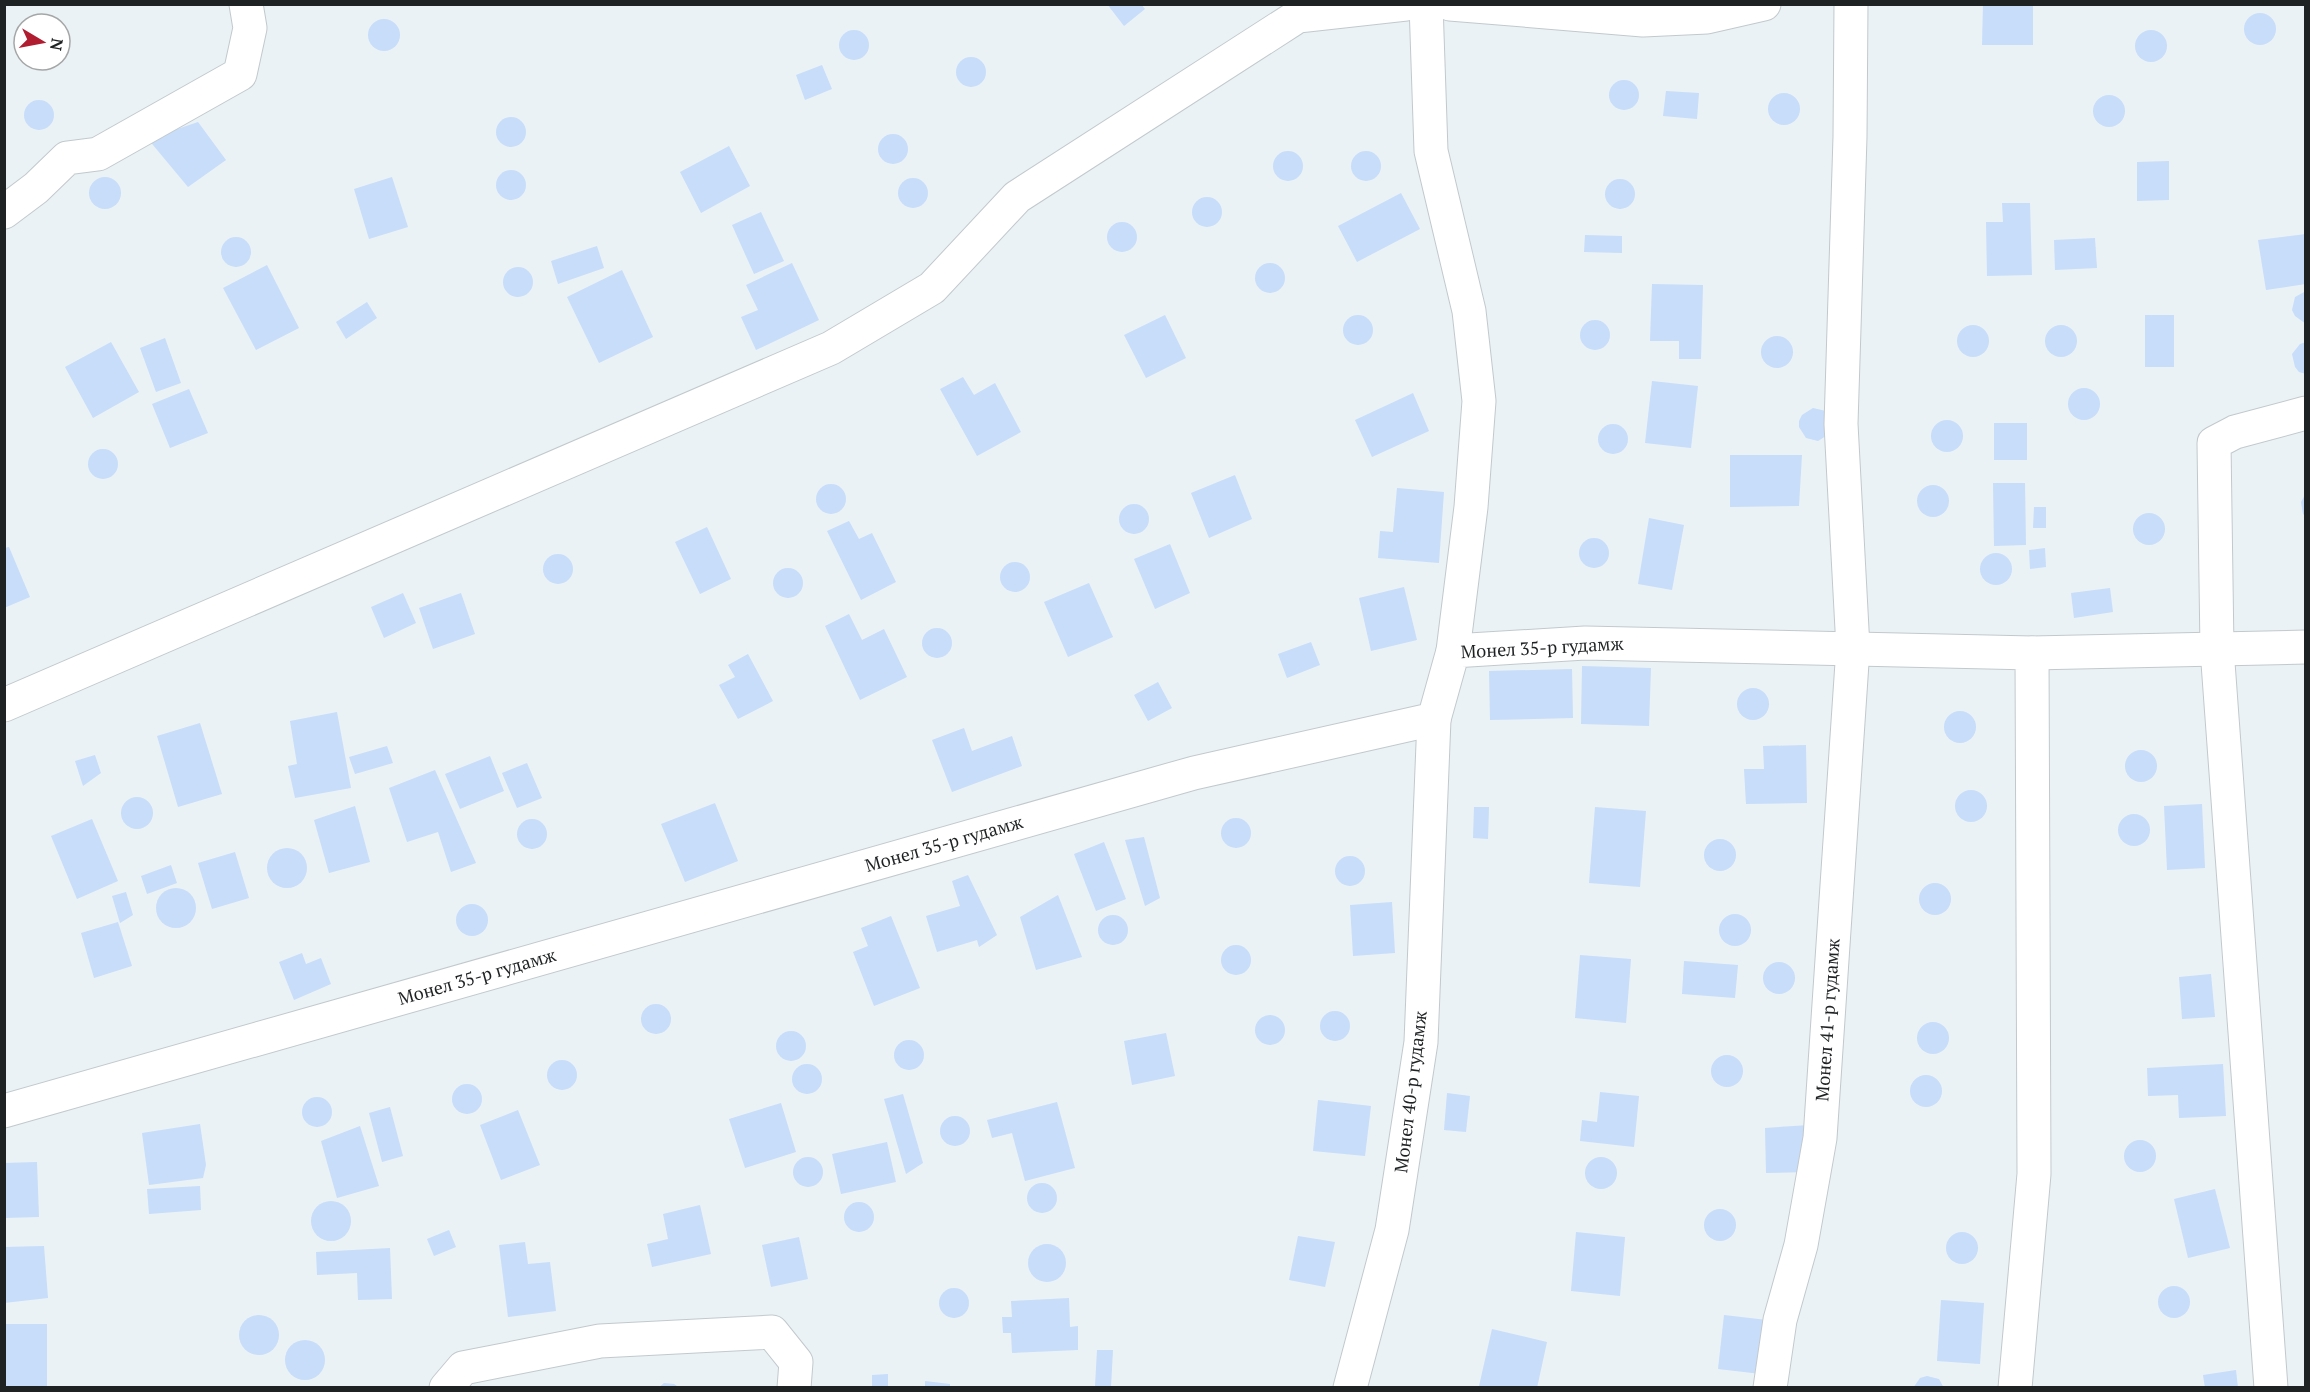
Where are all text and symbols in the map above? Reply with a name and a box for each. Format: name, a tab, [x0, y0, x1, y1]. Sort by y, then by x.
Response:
north arrow	[12, 12, 72, 72]
text: N	[45, 37, 69, 52]
street label: Монел 35-р гудамж	[1460, 631, 1624, 663]
street label: Монел 35-р гудамж	[862, 809, 1025, 877]
street label: Монел 41-р гудамж	[1809, 938, 1845, 1102]
street label: Монел 35-р гудамж	[395, 942, 558, 1010]
street label: Монел 40-р гудамж	[1388, 1010, 1432, 1174]

